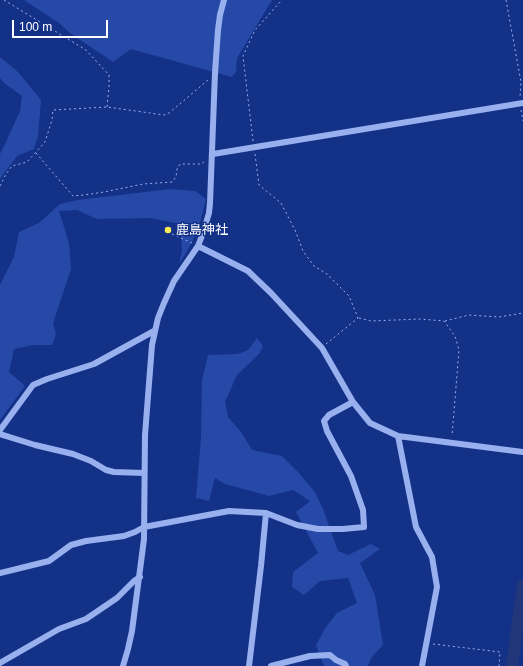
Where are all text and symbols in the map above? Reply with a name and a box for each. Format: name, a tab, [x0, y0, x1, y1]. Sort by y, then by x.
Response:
scale bar	[14, 12, 110, 38]
text: 100 m	[19, 20, 52, 34]
place label: 鹿島神社	[176, 222, 228, 238]
marker: 鹿島神社	[163, 225, 173, 235]

